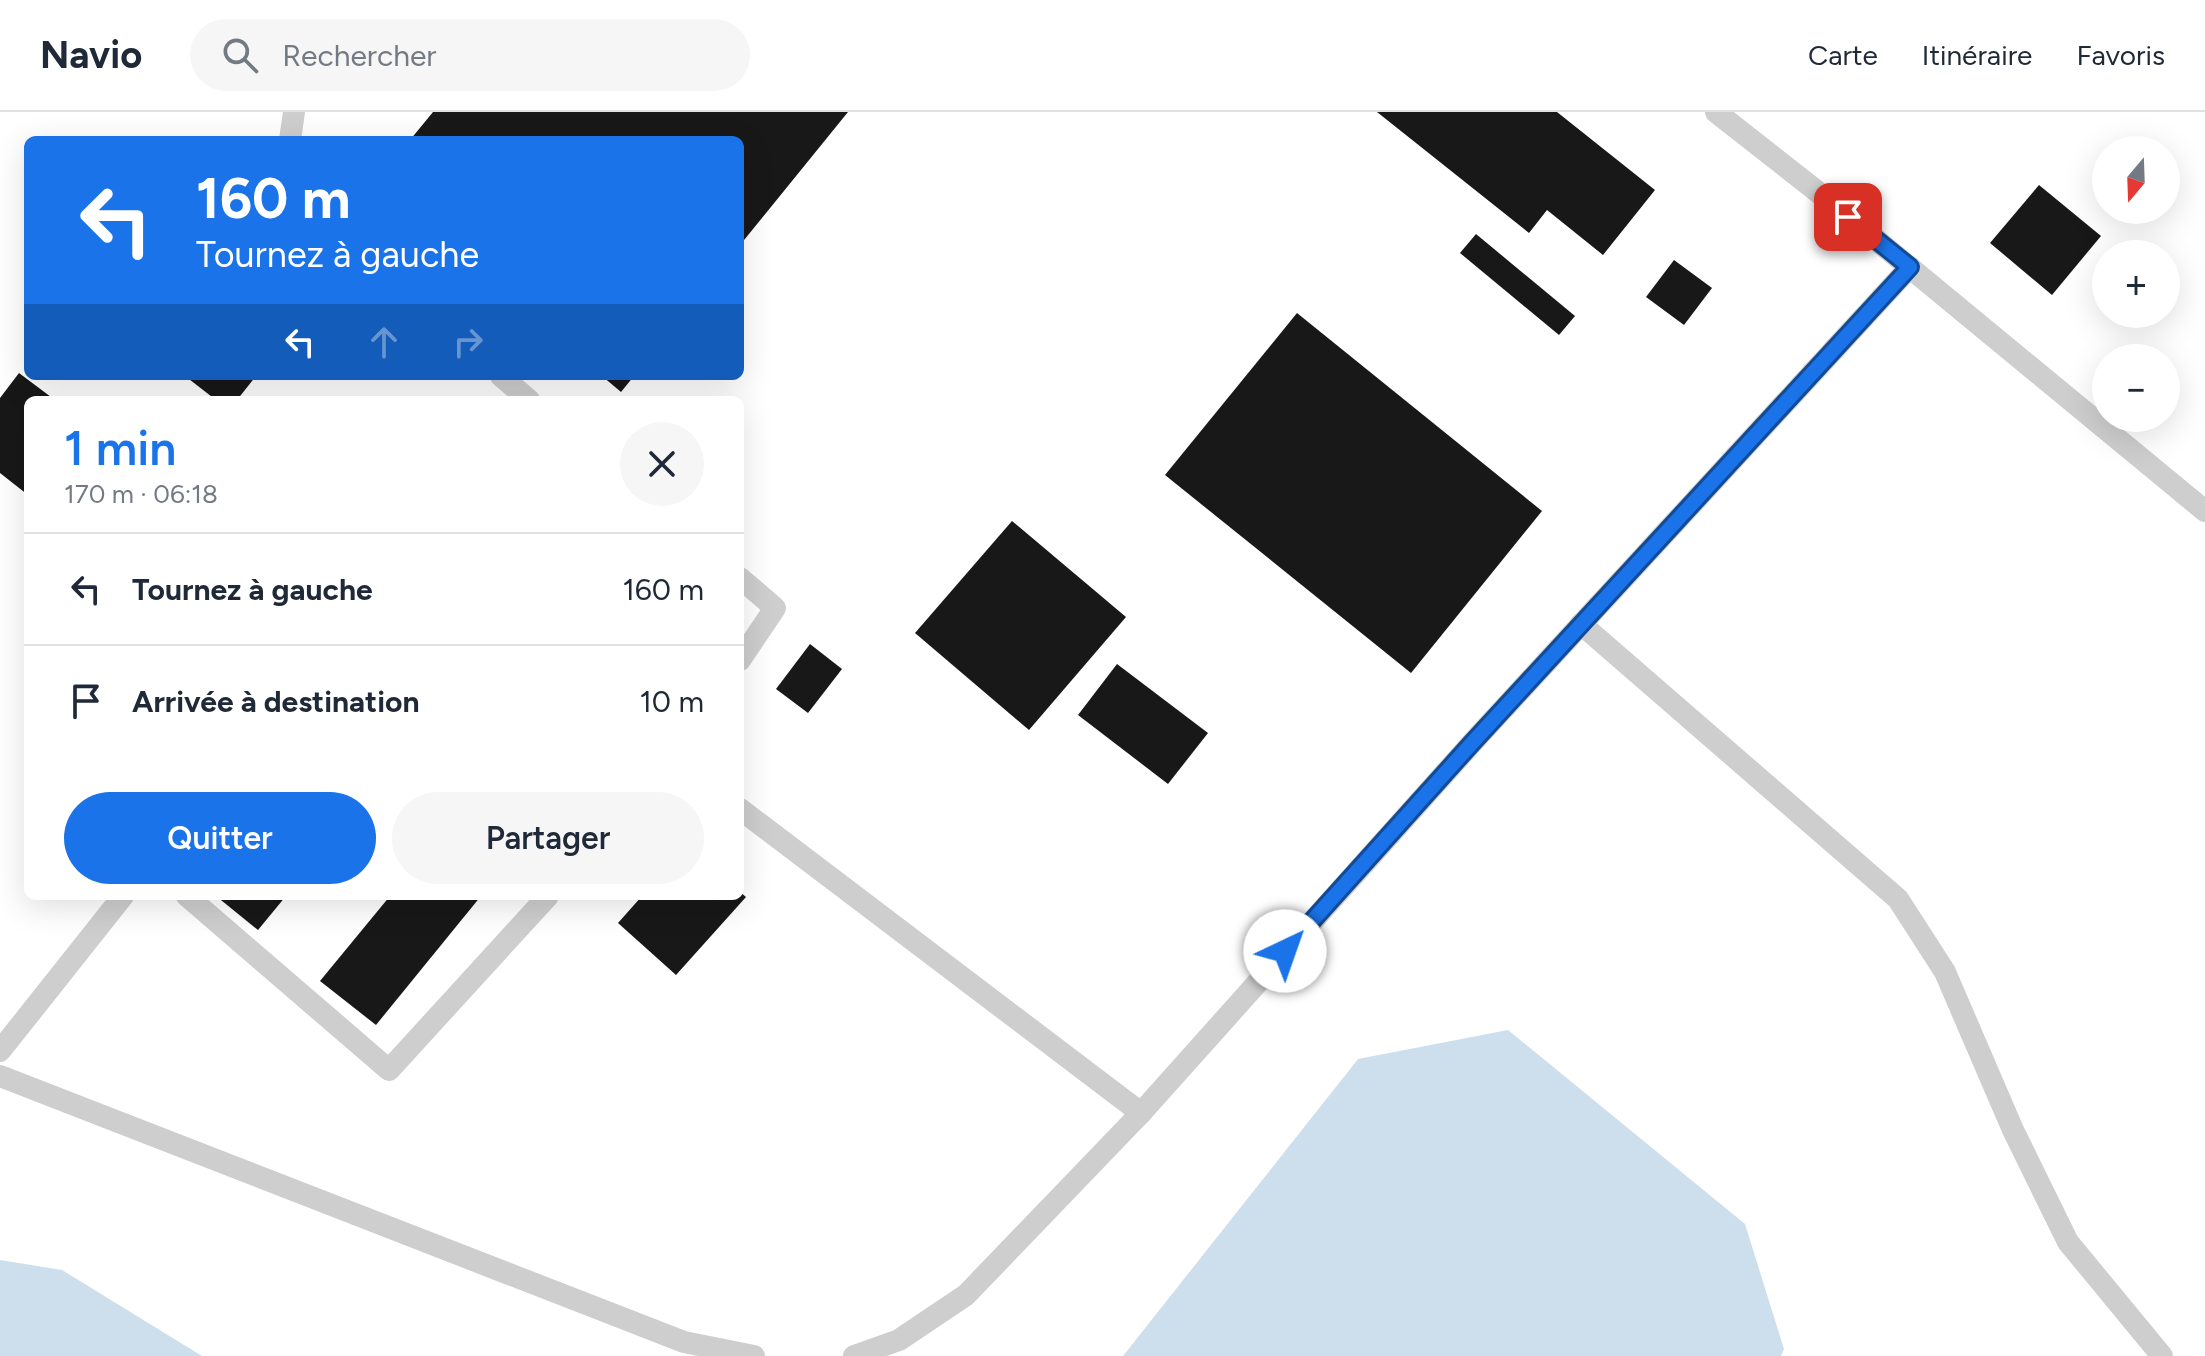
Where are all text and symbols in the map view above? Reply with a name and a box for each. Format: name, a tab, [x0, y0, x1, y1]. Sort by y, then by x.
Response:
search box	[190, 19, 750, 91]
text: Navio	[40, 32, 142, 78]
icon: search	[218, 33, 262, 77]
text: Rechercher	[282, 37, 436, 74]
text: Carte	[1808, 38, 1878, 72]
text: Itinéraire	[1922, 38, 2032, 72]
text: Favoris	[2076, 38, 2165, 72]
north arrow	[2092, 136, 2180, 224]
map controls	[2092, 136, 2180, 432]
text: 160 m	[196, 165, 351, 232]
icon: left	[64, 168, 168, 272]
pin	[1814, 183, 1882, 251]
icon: arrive	[1826, 195, 1870, 239]
text: Tournez à gauche	[196, 233, 479, 276]
button: +	[2092, 240, 2180, 328]
icon: left	[278, 320, 322, 364]
icon: ahead	[362, 320, 406, 364]
icon: right	[446, 320, 490, 364]
button: −	[2092, 344, 2180, 432]
text: 1 min	[64, 419, 176, 477]
button: close	[620, 422, 704, 506]
text: 170 m · 06:18	[64, 478, 218, 510]
icon: left	[64, 567, 108, 611]
text: Tournez à gauche	[132, 571, 373, 608]
text: 160 m	[622, 571, 704, 608]
icon: arrive	[64, 679, 108, 723]
text: Arrivée à destination	[132, 683, 419, 720]
text: 10 m	[639, 683, 704, 720]
button: Quitter	[64, 792, 376, 884]
button: Partager	[392, 792, 704, 884]
position arrow	[1243, 909, 1327, 993]

